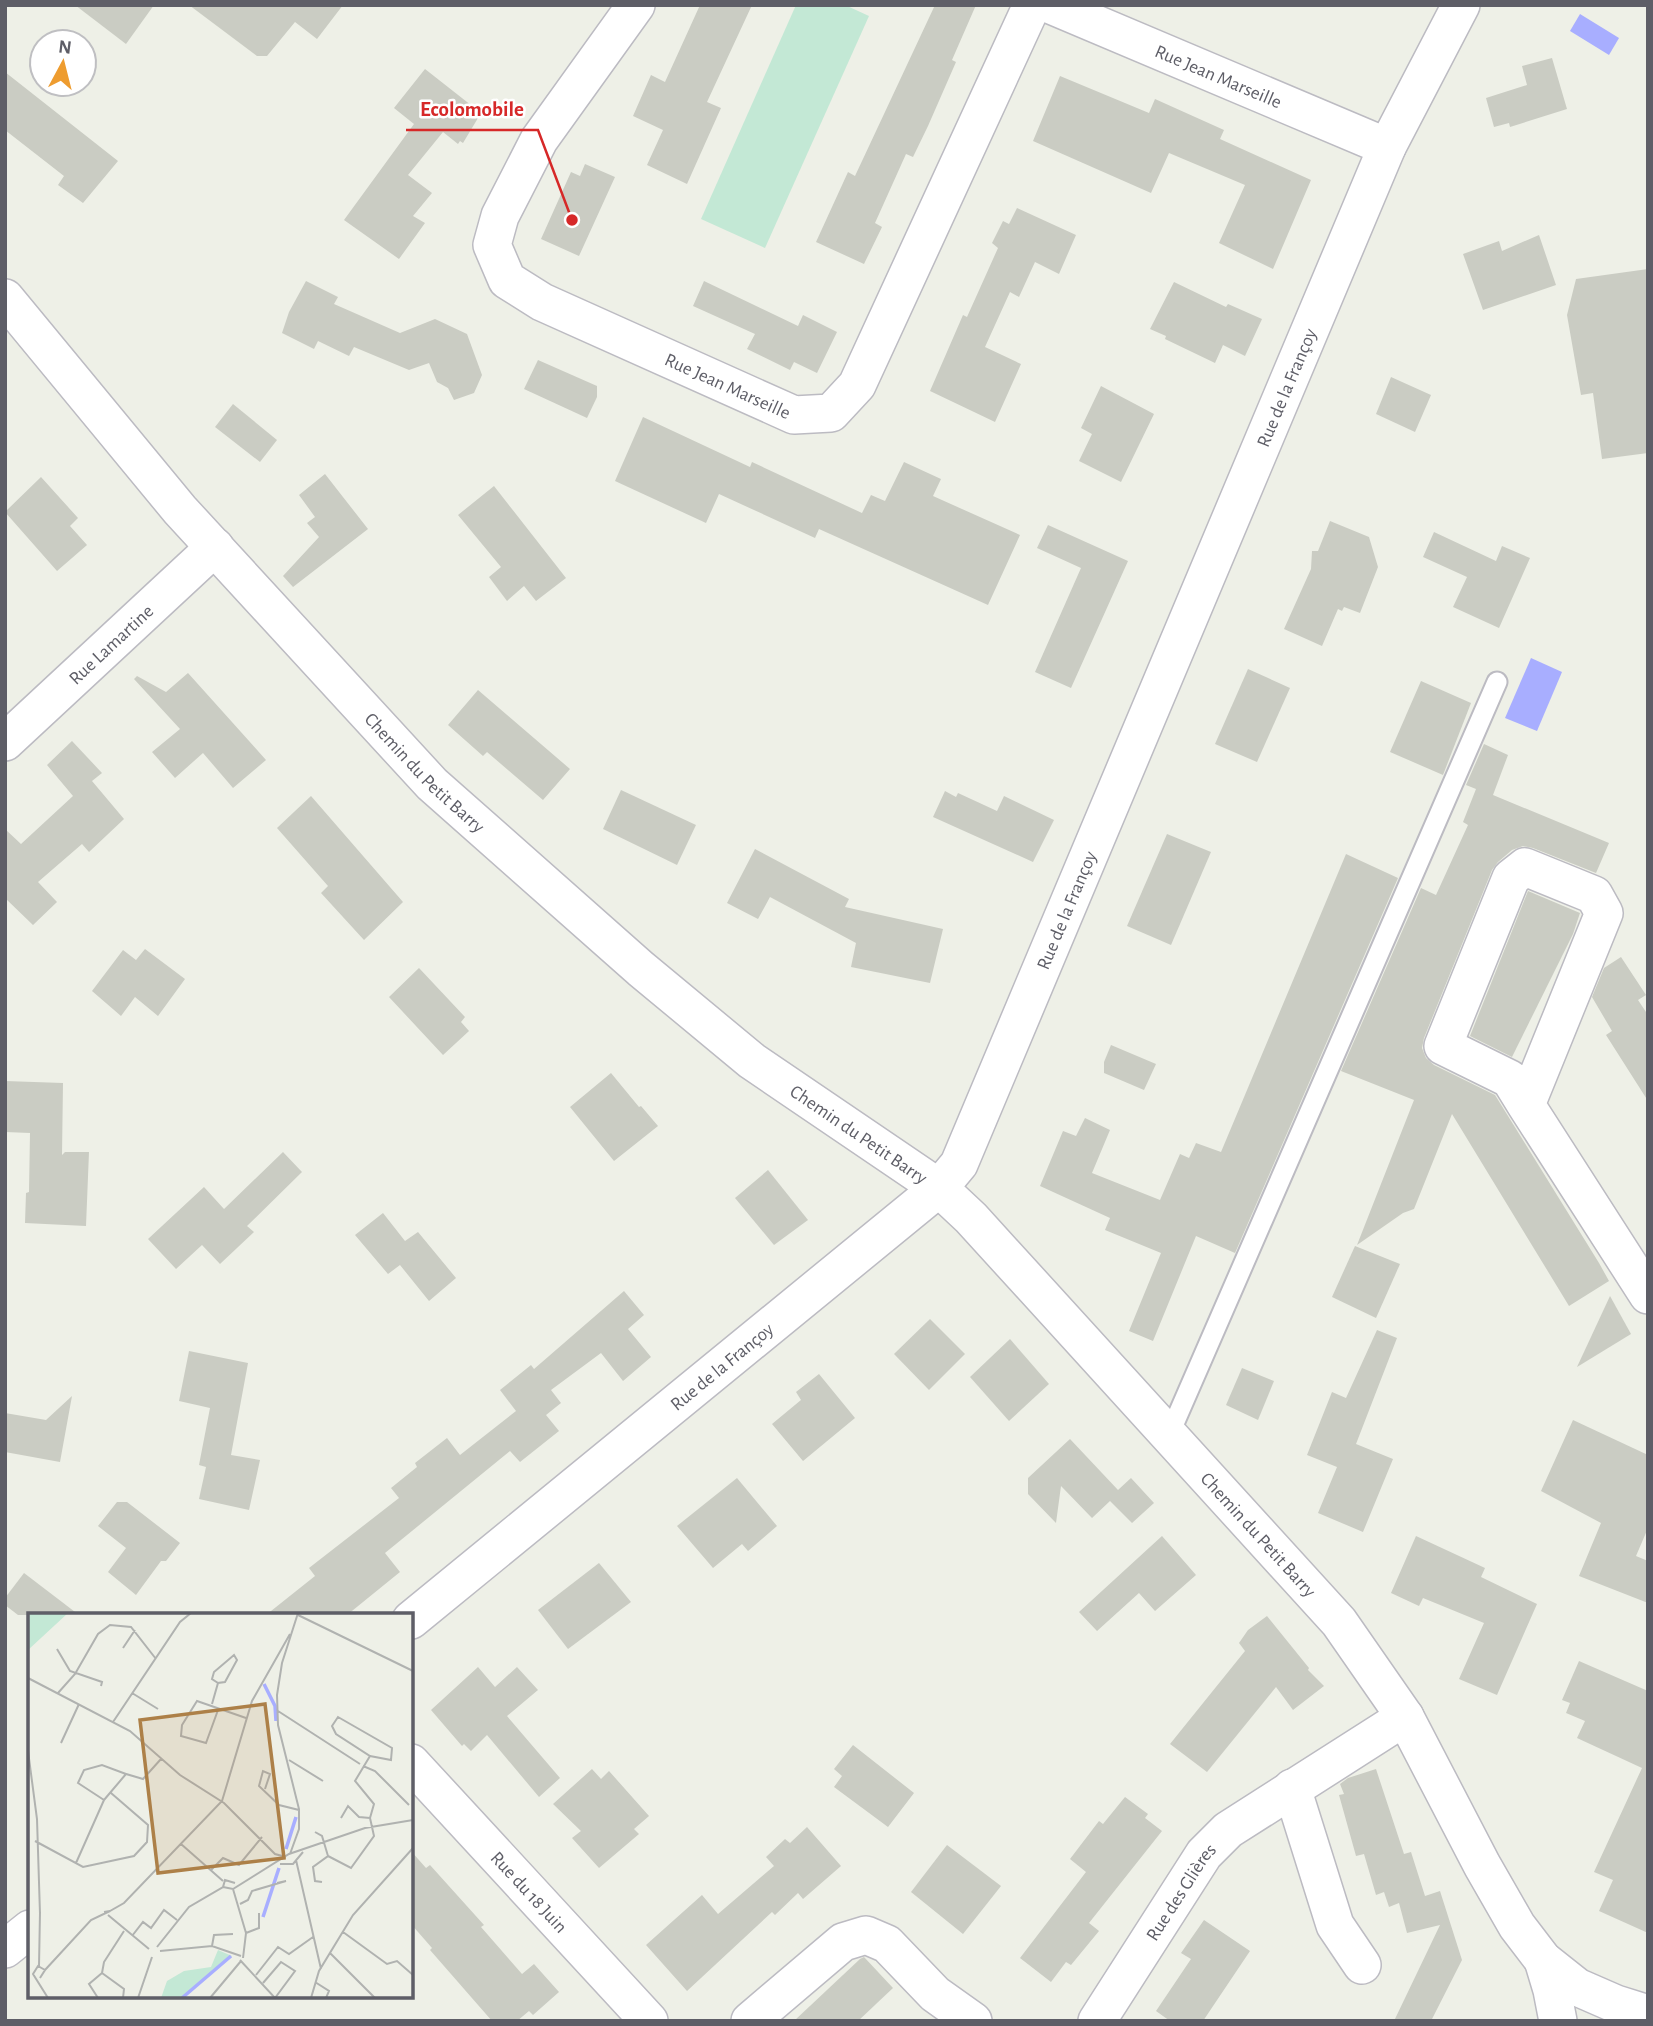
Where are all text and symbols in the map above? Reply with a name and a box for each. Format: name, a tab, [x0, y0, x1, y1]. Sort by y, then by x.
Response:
north arrow	[28, 28, 98, 98]
text: N	[57, 37, 73, 58]
street label: Rue Jean Marseille	[1152, 42, 1284, 112]
callout: Ecolomobile	[406, 88, 538, 130]
text: Ecolomobile	[420, 99, 524, 120]
street label: Rue de la Françoy	[1254, 326, 1321, 450]
street label: Rue Jean Marseille	[662, 350, 793, 423]
street label: Rue Lamartine	[66, 602, 157, 689]
street label: Chemin du Petit Barry	[360, 710, 488, 837]
street label: Rue de la Françoy	[1034, 849, 1101, 973]
street label: Chemin du Petit Barry	[786, 1082, 930, 1188]
street label: Rue de la Françoy	[667, 1320, 777, 1415]
street label: Chemin du Petit Barry	[1197, 1469, 1319, 1601]
inset map	[28, 1613, 413, 1998]
street label: Rue des Glières	[1143, 1840, 1220, 1944]
street label: Rue du 18 Juin	[487, 1848, 570, 1937]

